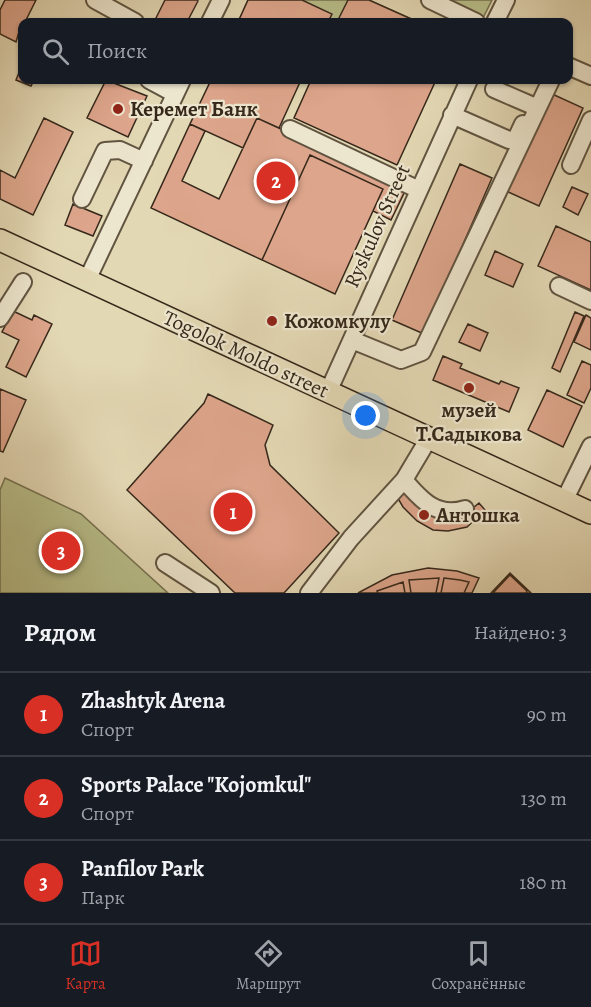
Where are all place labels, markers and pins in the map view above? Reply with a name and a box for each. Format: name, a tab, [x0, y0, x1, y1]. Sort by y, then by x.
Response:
place label: Керемет Банк	[130, 95, 258, 123]
marker: Керемет Банк	[111, 102, 125, 116]
pin: 2	[256, 158, 296, 204]
place label: Кожомкулу	[284, 307, 391, 335]
marker: Кожомкулу	[265, 314, 279, 328]
marker: музей Т.Садыкова	[462, 381, 476, 395]
place label: музей Т.Садыкова	[416, 396, 522, 448]
pin: 1	[214, 490, 252, 534]
place label: Антошка	[435, 501, 520, 529]
marker: Антошка	[417, 508, 431, 522]
pin: 3	[42, 528, 80, 574]

